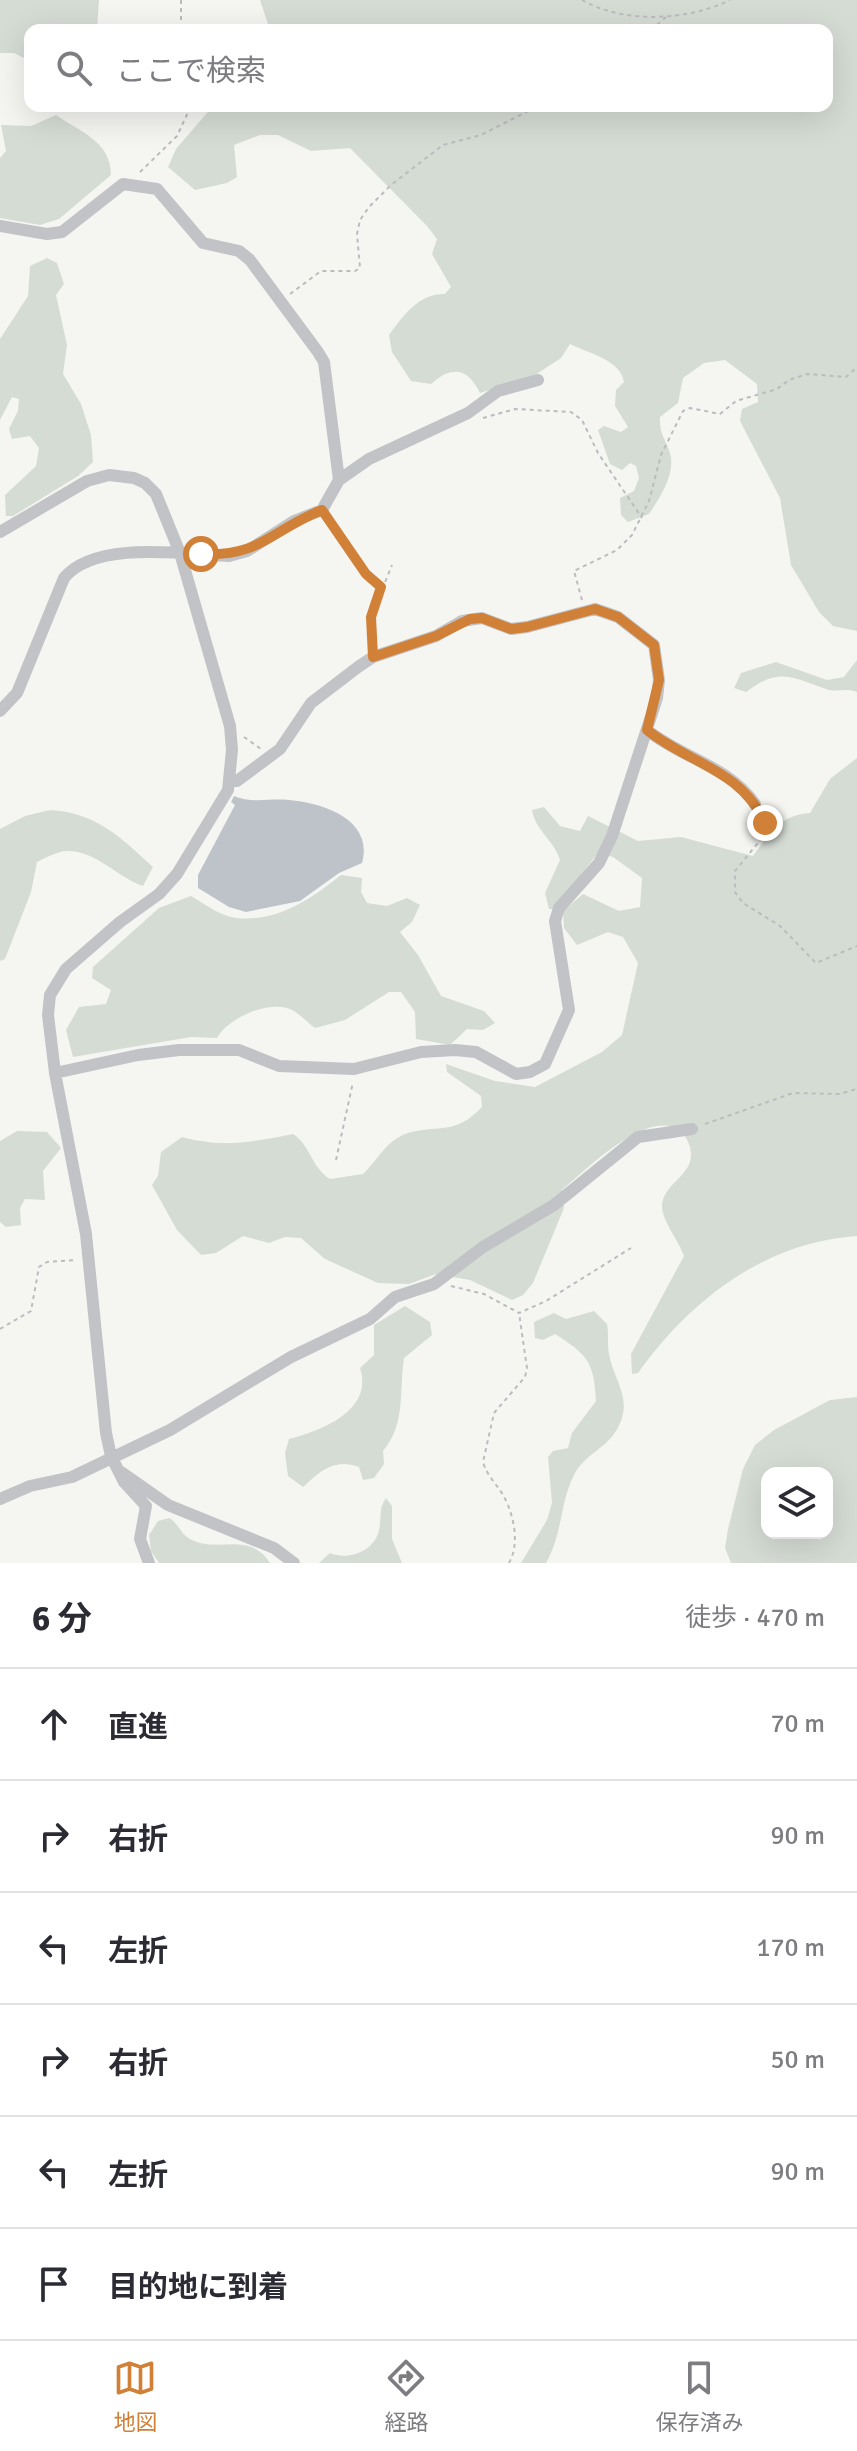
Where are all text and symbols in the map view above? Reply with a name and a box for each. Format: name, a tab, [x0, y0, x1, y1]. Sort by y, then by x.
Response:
search box	[24, 24, 833, 112]
icon: search	[52, 46, 96, 90]
text: ここで検索	[116, 53, 266, 90]
route start	[183, 536, 219, 572]
route end	[747, 805, 783, 841]
map controls	[761, 1467, 833, 1539]
button: layers	[761, 1467, 833, 1539]
text: 6 分	[32, 1598, 92, 1640]
text: 徒歩 · 470 m	[685, 1602, 825, 1634]
icon: ahead	[32, 1702, 76, 1746]
text: 70 m	[770, 1708, 825, 1740]
text: 直進	[108, 1709, 168, 1746]
icon: right	[32, 1814, 76, 1858]
text: 90 m	[770, 1820, 825, 1852]
text: 右折	[108, 1821, 168, 1858]
icon: left	[32, 1926, 76, 1970]
text: 170 m	[756, 1932, 825, 1964]
text: 左折	[108, 1933, 168, 1970]
icon: right	[32, 2038, 76, 2082]
text: 50 m	[770, 2044, 825, 2076]
text: 右折	[108, 2045, 168, 2082]
icon: left	[32, 2150, 76, 2194]
text: 90 m	[770, 2156, 825, 2188]
text: 左折	[108, 2157, 168, 2194]
icon: arrive	[32, 2262, 76, 2306]
text: 目的地に到着	[108, 2269, 288, 2306]
tab: 地図	[113, 2356, 158, 2436]
tab: 経路	[384, 2356, 429, 2436]
tab: 保存済み	[655, 2356, 744, 2436]

